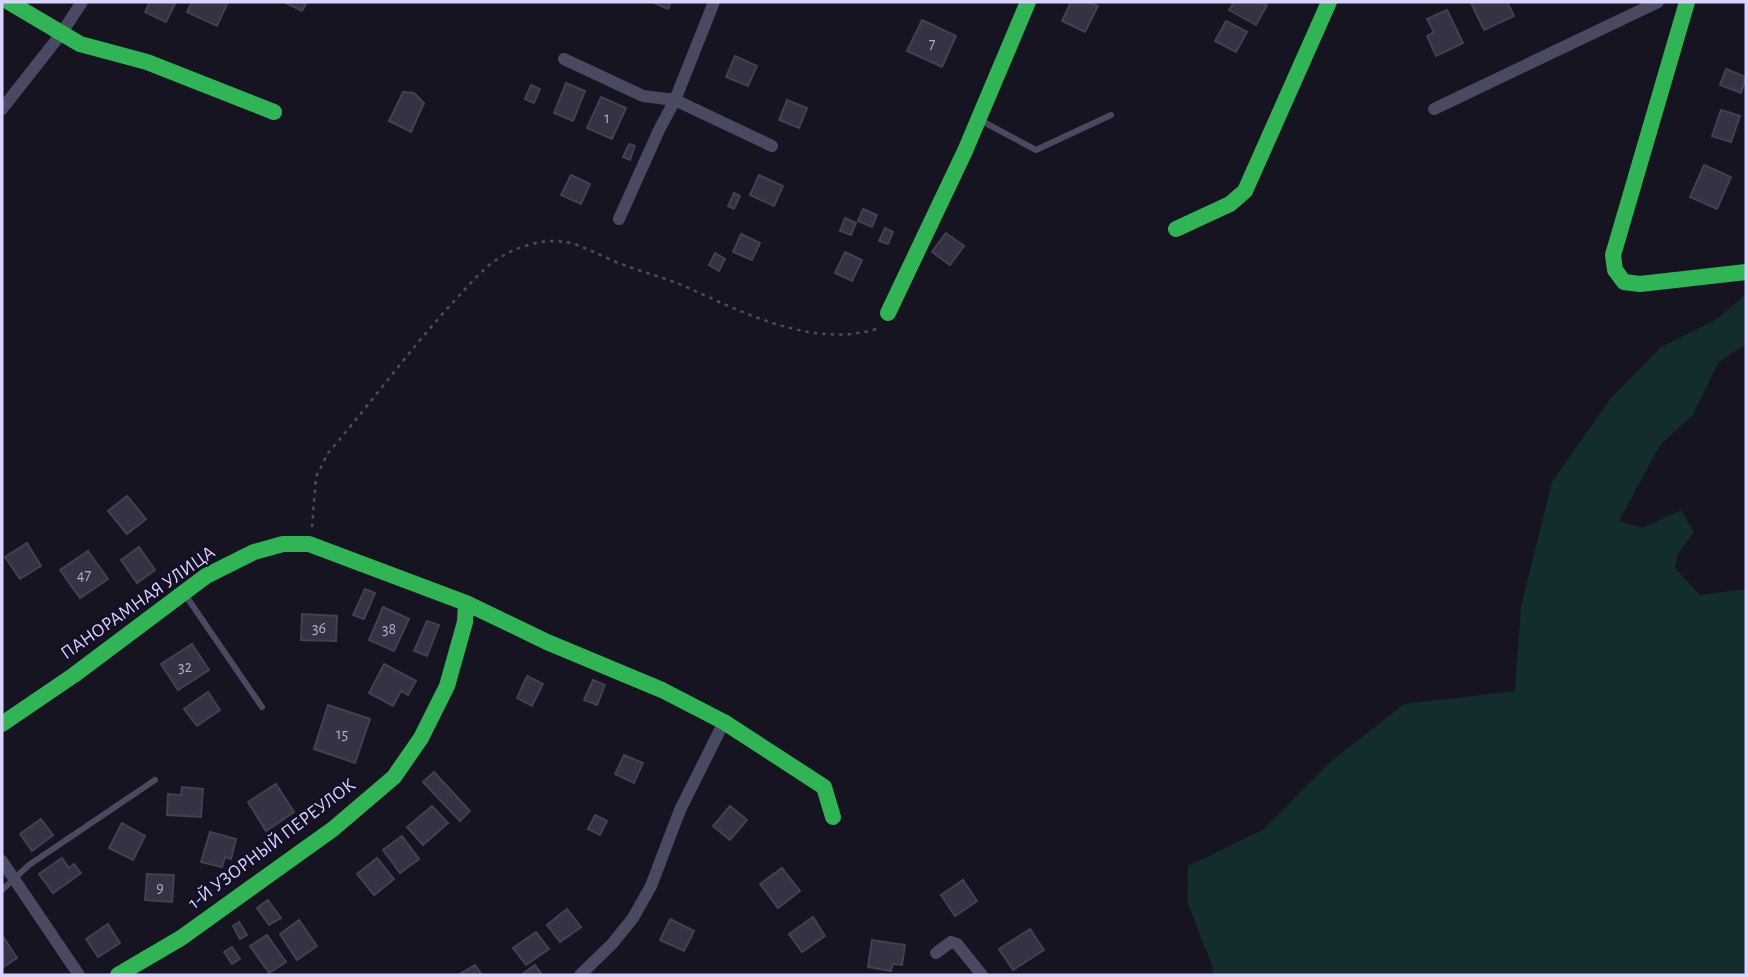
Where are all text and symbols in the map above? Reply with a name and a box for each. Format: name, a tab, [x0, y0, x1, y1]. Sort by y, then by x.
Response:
house number: 7	[929, 36, 936, 52]
house number: 1	[604, 110, 610, 126]
street label: ПАНОРАМНАЯ УЛИЦА	[57, 543, 219, 663]
house number: 47	[77, 567, 92, 583]
house number: 36	[312, 620, 326, 636]
house number: 38	[382, 621, 396, 637]
house number: 32	[178, 659, 192, 675]
house number: 15	[336, 726, 348, 742]
street label: 1-Й УЗОРНЫЙ ПЕРЕУЛОК	[184, 774, 359, 913]
house number: 9	[156, 880, 164, 896]

